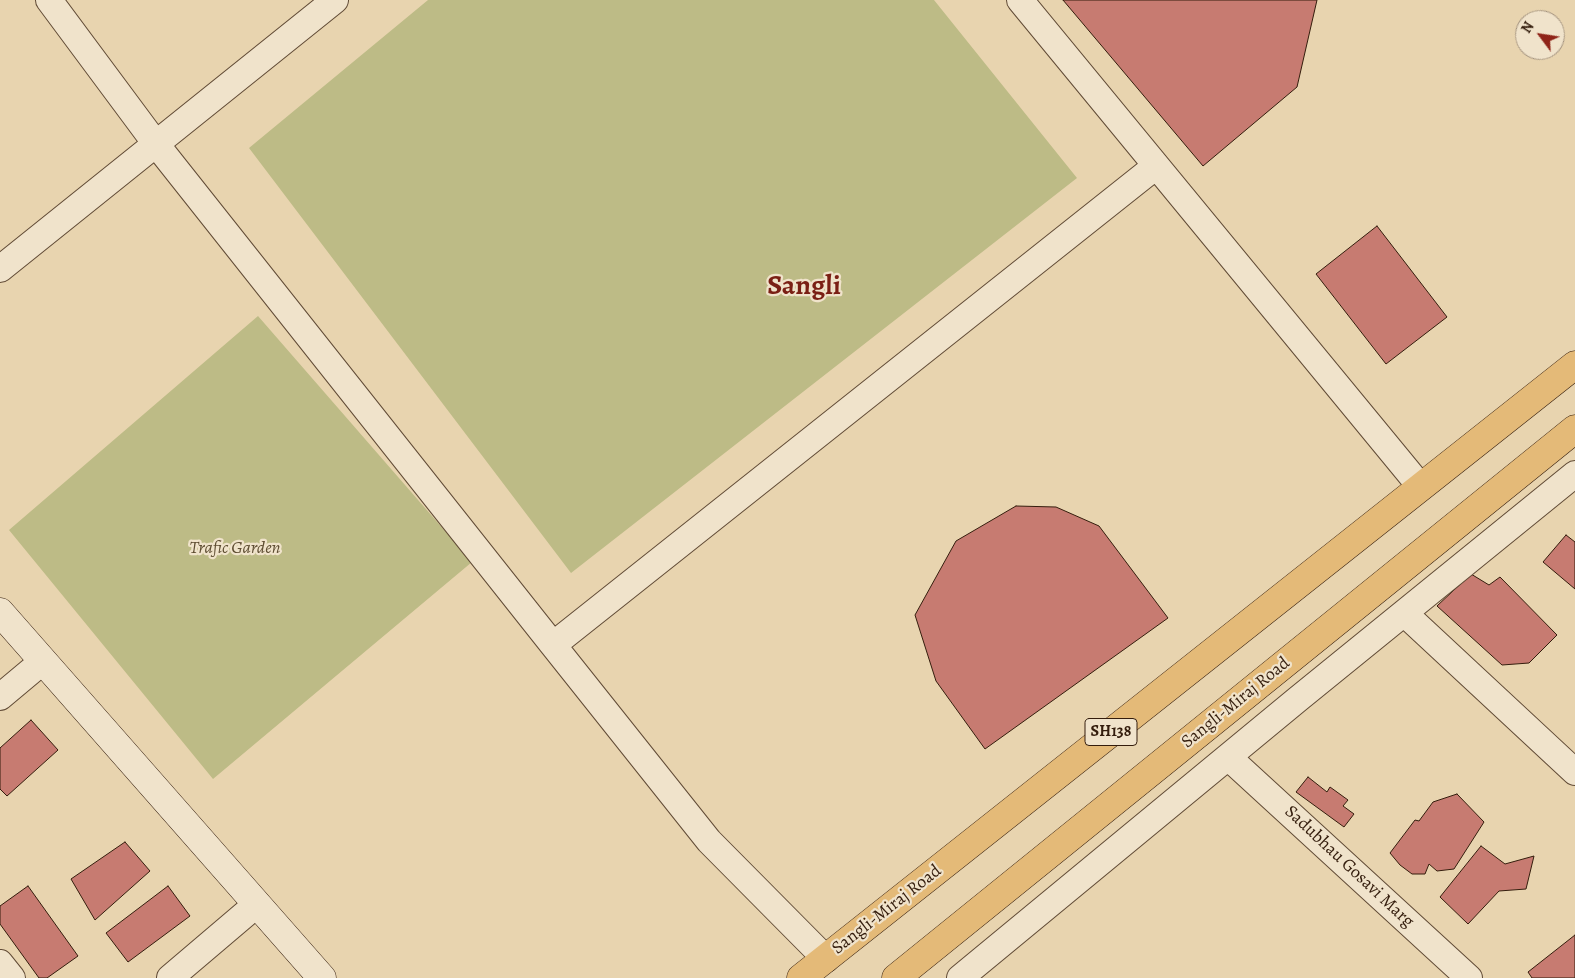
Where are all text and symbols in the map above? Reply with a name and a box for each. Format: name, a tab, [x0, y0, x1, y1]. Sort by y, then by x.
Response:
north arrow	[1515, 10, 1565, 60]
text: N	[1517, 18, 1538, 37]
district label: Sangli	[767, 270, 841, 304]
park label: Trafic Garden	[189, 538, 281, 560]
street label: Sangli-Miraj Road	[1178, 653, 1294, 753]
road number: SH138	[1085, 719, 1137, 746]
street label: Sadubhau Gosavi Marg	[1280, 801, 1418, 933]
street label: Sangli-Miraj Road	[828, 861, 946, 959]

